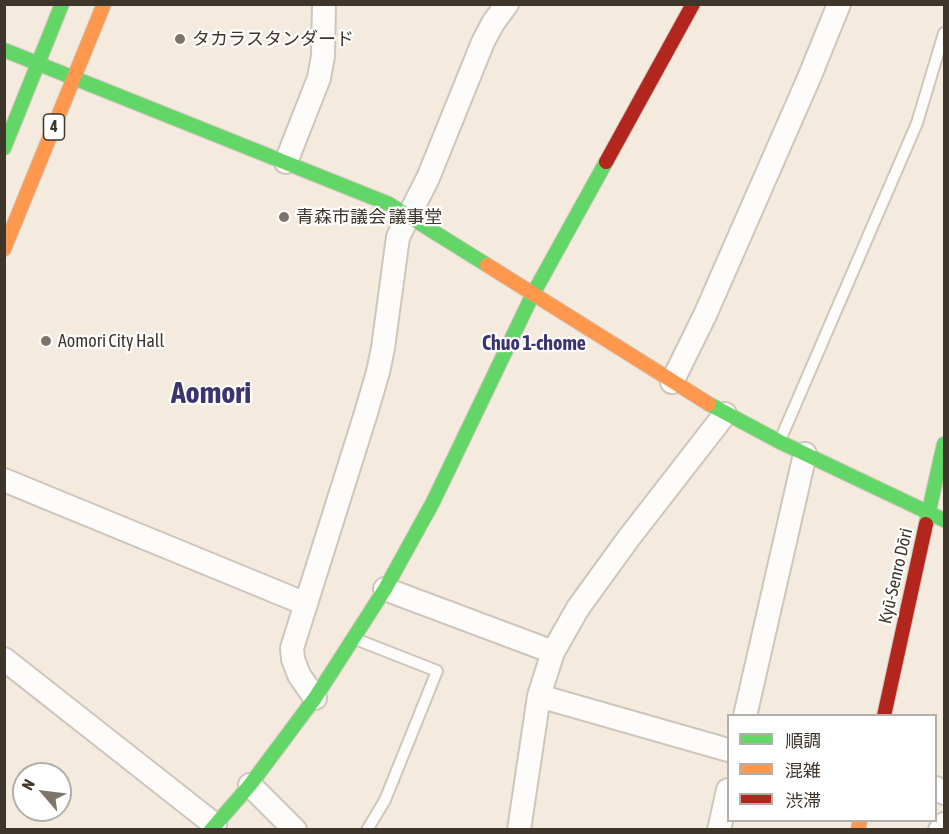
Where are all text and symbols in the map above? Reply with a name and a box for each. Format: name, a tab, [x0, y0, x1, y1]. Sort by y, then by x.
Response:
place label: タカラスタンダード	[192, 28, 354, 50]
marker: タカラスタンダード	[173, 32, 187, 46]
road number: 4	[44, 114, 64, 140]
place label: 青森市議会 議事堂	[296, 206, 442, 228]
marker: 青森市議会 議事堂	[277, 210, 291, 224]
place label: Aomori City Hall	[58, 330, 164, 352]
district label: Chuo 1-chome	[482, 332, 586, 356]
marker: Aomori City Hall	[39, 334, 53, 348]
district label: Aomori	[171, 376, 251, 412]
street label: Kyū-Senro Dōri	[875, 526, 917, 626]
legend	[727, 714, 937, 822]
text: 順調	[785, 730, 821, 751]
text: 混雑	[785, 760, 821, 781]
north arrow	[12, 762, 72, 822]
text: N	[18, 776, 38, 793]
text: 渋滞	[785, 790, 821, 811]

